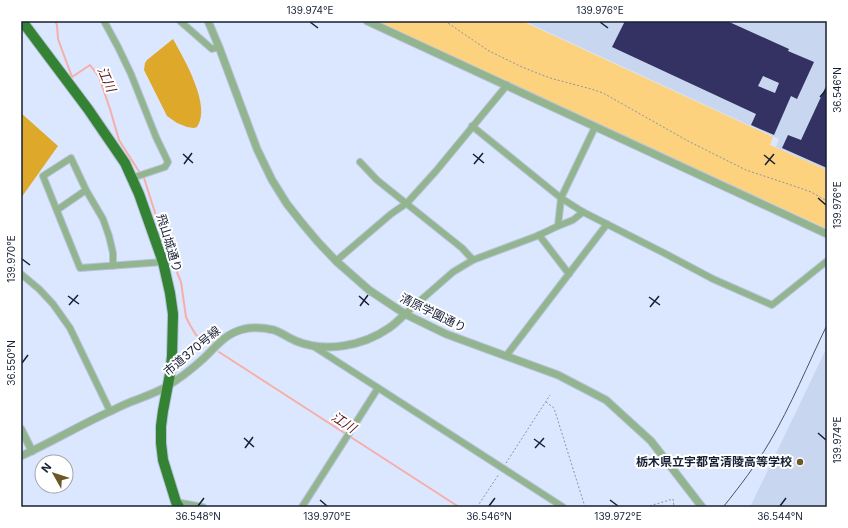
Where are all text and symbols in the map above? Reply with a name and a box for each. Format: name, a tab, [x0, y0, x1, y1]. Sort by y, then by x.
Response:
text: 139.974°E	[287, 4, 333, 16]
text: 139.976°E	[576, 4, 624, 16]
water label: 江川	[94, 64, 120, 96]
text: 36.546°N	[831, 67, 843, 113]
text: 139.976°E	[831, 181, 843, 229]
street label: 飛山城通り	[154, 212, 185, 274]
text: 139.970°E	[5, 235, 17, 283]
street label: 清原学園通り	[398, 290, 469, 335]
street label: 市道370号線	[160, 323, 223, 379]
text: 36.550°N	[5, 340, 17, 386]
water label: 江川	[329, 408, 361, 437]
text: 139.974°E	[831, 417, 843, 463]
north arrow	[34, 454, 74, 494]
place label: 栃木県立宇都宮清陵高等学校	[636, 454, 792, 469]
marker: 栃木県立宇都宮清陵高等学校	[795, 457, 805, 467]
text: N	[38, 460, 54, 475]
text: 36.548°N	[175, 510, 221, 522]
text: 139.970°E	[303, 510, 351, 522]
text: 36.546°N	[466, 510, 512, 522]
text: 139.972°E	[594, 510, 642, 522]
text: 36.544°N	[757, 510, 803, 522]

